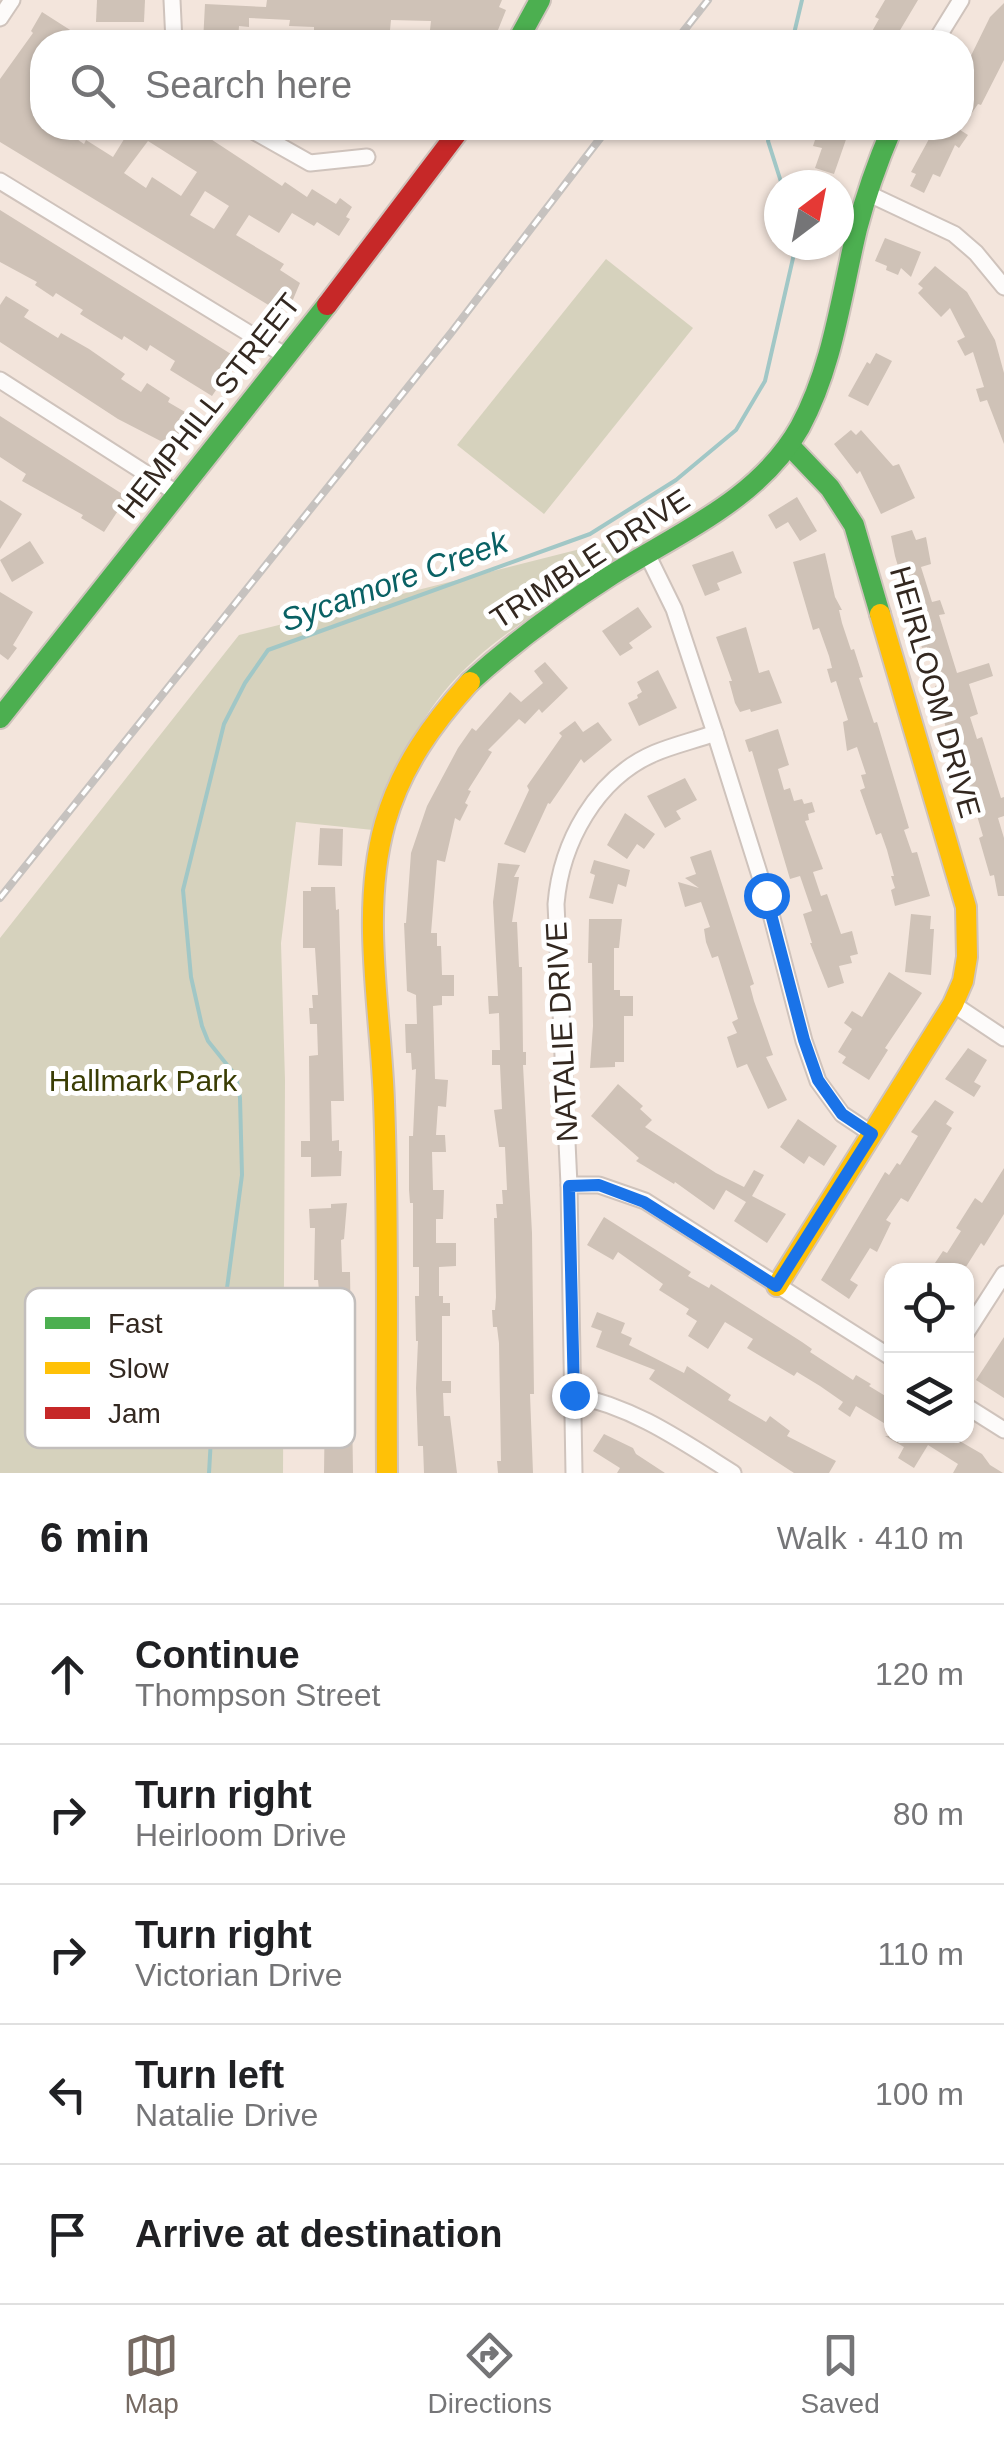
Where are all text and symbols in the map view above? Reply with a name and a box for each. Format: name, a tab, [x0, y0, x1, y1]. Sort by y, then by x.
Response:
search box	[30, 30, 974, 140]
icon: search	[65, 58, 120, 113]
text: Search here	[145, 64, 352, 106]
north arrow	[764, 170, 854, 260]
street label: HEMPHILL STREET	[111, 287, 306, 524]
street label: TRIMBLE DRIVE	[484, 482, 695, 635]
water label: Sycamore Creek	[276, 523, 514, 639]
street label: HEIRLOOM DRIVE	[884, 562, 987, 821]
route start	[744, 873, 790, 919]
street label: NATALIE DRIVE	[539, 921, 584, 1143]
park label: Hallmark Park	[49, 1064, 238, 1097]
map controls	[884, 1263, 974, 1443]
button: locate	[884, 1263, 974, 1353]
legend	[25, 1288, 355, 1448]
text: Fast	[108, 1308, 163, 1339]
text: Slow	[108, 1353, 169, 1384]
button: layers	[884, 1353, 974, 1443]
route end	[552, 1373, 598, 1419]
text: Jam	[108, 1398, 161, 1429]
text: 6 min	[40, 1514, 150, 1561]
text: Walk · 410 m	[777, 1520, 964, 1556]
text: Continue	[135, 1634, 300, 1676]
icon: ahead	[40, 1647, 95, 1702]
text: 120 m	[875, 1656, 964, 1692]
text: Thompson Street	[135, 1677, 380, 1713]
text: Turn right	[135, 1774, 312, 1816]
icon: right	[40, 1787, 95, 1842]
text: 80 m	[893, 1796, 964, 1832]
text: Heirloom Drive	[135, 1817, 347, 1853]
text: Turn right	[135, 1914, 312, 1956]
icon: right	[40, 1927, 95, 1982]
text: 110 m	[877, 1936, 964, 1972]
text: Victorian Drive	[135, 1957, 342, 1993]
text: Turn left	[135, 2054, 284, 2096]
icon: left	[40, 2067, 95, 2122]
text: 100 m	[875, 2076, 964, 2112]
text: Natalie Drive	[135, 2097, 318, 2133]
icon: arrive	[40, 2207, 95, 2262]
text: Arrive at destination	[135, 2213, 502, 2255]
tab: Map	[124, 2328, 179, 2420]
tab: Directions	[428, 2328, 552, 2420]
tab: Saved	[800, 2328, 880, 2420]

